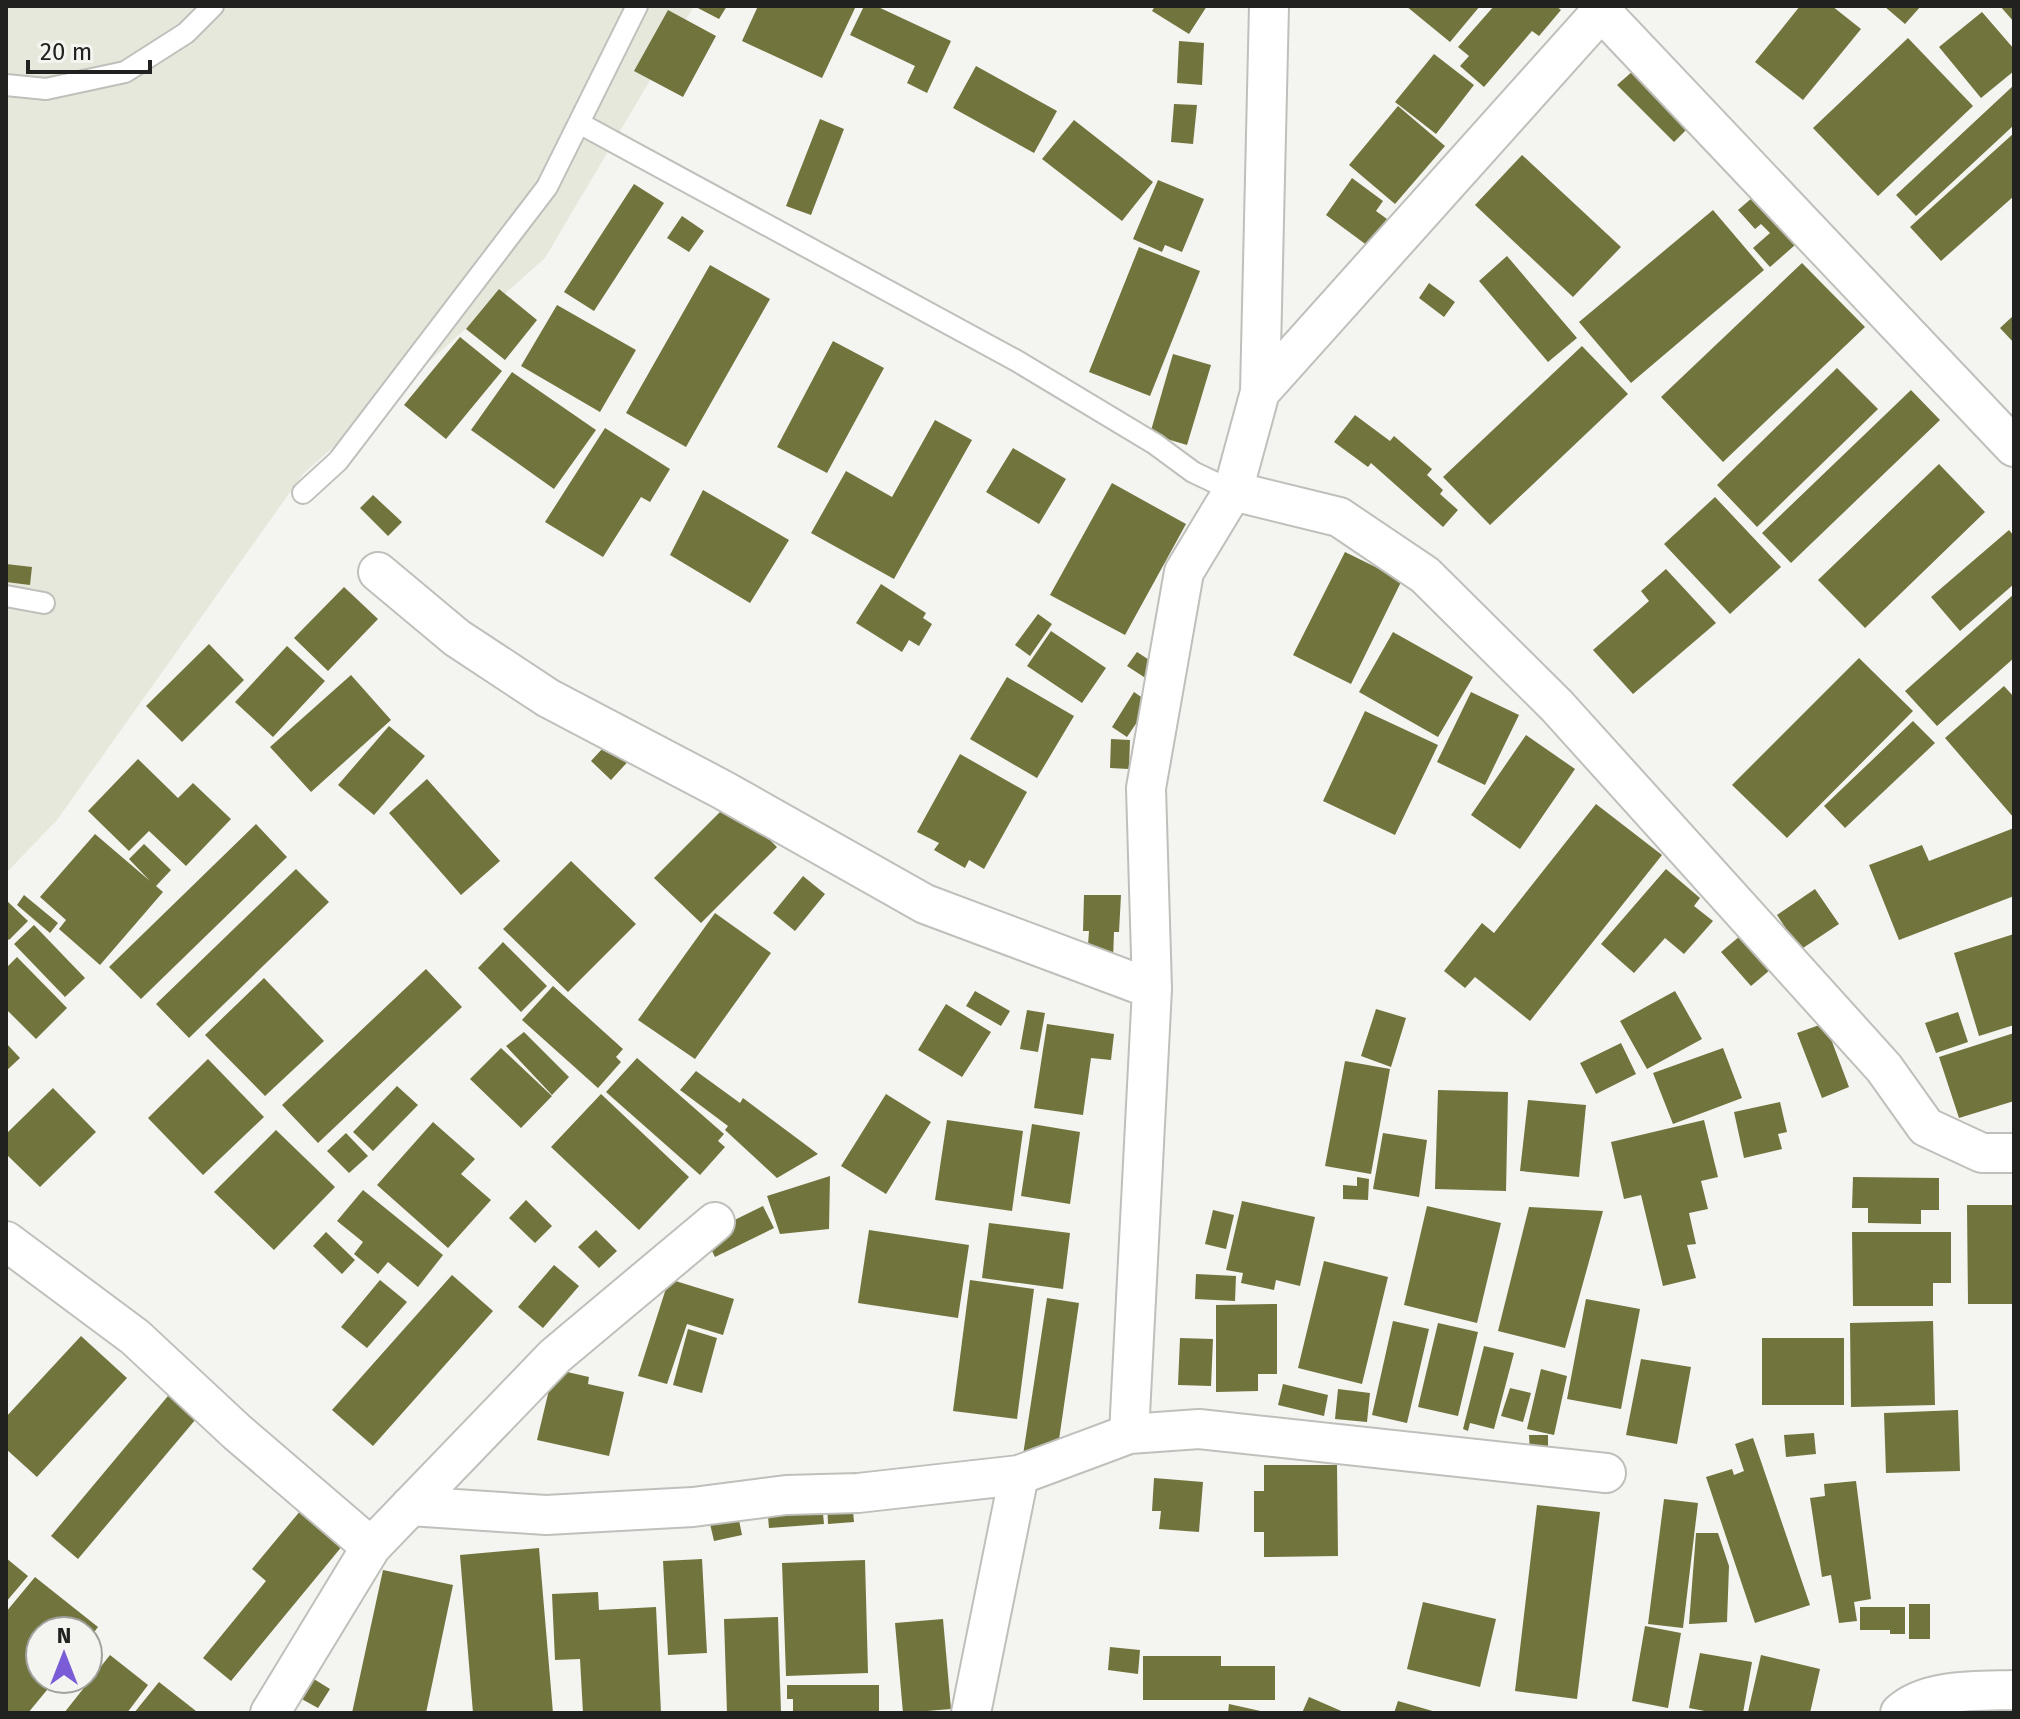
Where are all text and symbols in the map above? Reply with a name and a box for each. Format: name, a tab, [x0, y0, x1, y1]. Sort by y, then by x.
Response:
scale bar	[28, 24, 150, 74]
text: 20 m	[40, 38, 92, 66]
north arrow	[24, 1615, 104, 1695]
text: N	[57, 1622, 71, 1649]

